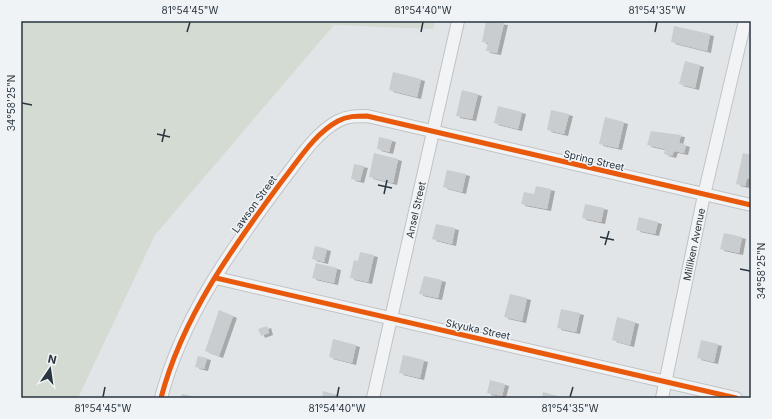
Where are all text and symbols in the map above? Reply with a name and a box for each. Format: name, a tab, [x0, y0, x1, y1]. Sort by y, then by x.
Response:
text: 81°54'45"W	[162, 4, 219, 16]
text: 81°54'40"W	[394, 4, 452, 16]
text: 81°54'35"W	[628, 4, 686, 16]
text: 34°58'25"N	[5, 75, 17, 131]
street label: Spring Street	[562, 147, 626, 173]
street label: Lawson Street	[229, 173, 279, 235]
street label: Ansel Street	[403, 180, 428, 239]
street label: Milliken Avenue	[680, 207, 707, 282]
text: 34°58'25"N	[755, 243, 767, 299]
street label: Skyuka Street	[445, 316, 512, 342]
north arrow	[30, 349, 70, 389]
text: N	[47, 351, 58, 367]
text: 81°54'45"W	[75, 402, 132, 414]
text: 81°54'40"W	[308, 402, 366, 414]
text: 81°54'35"W	[541, 402, 599, 414]

